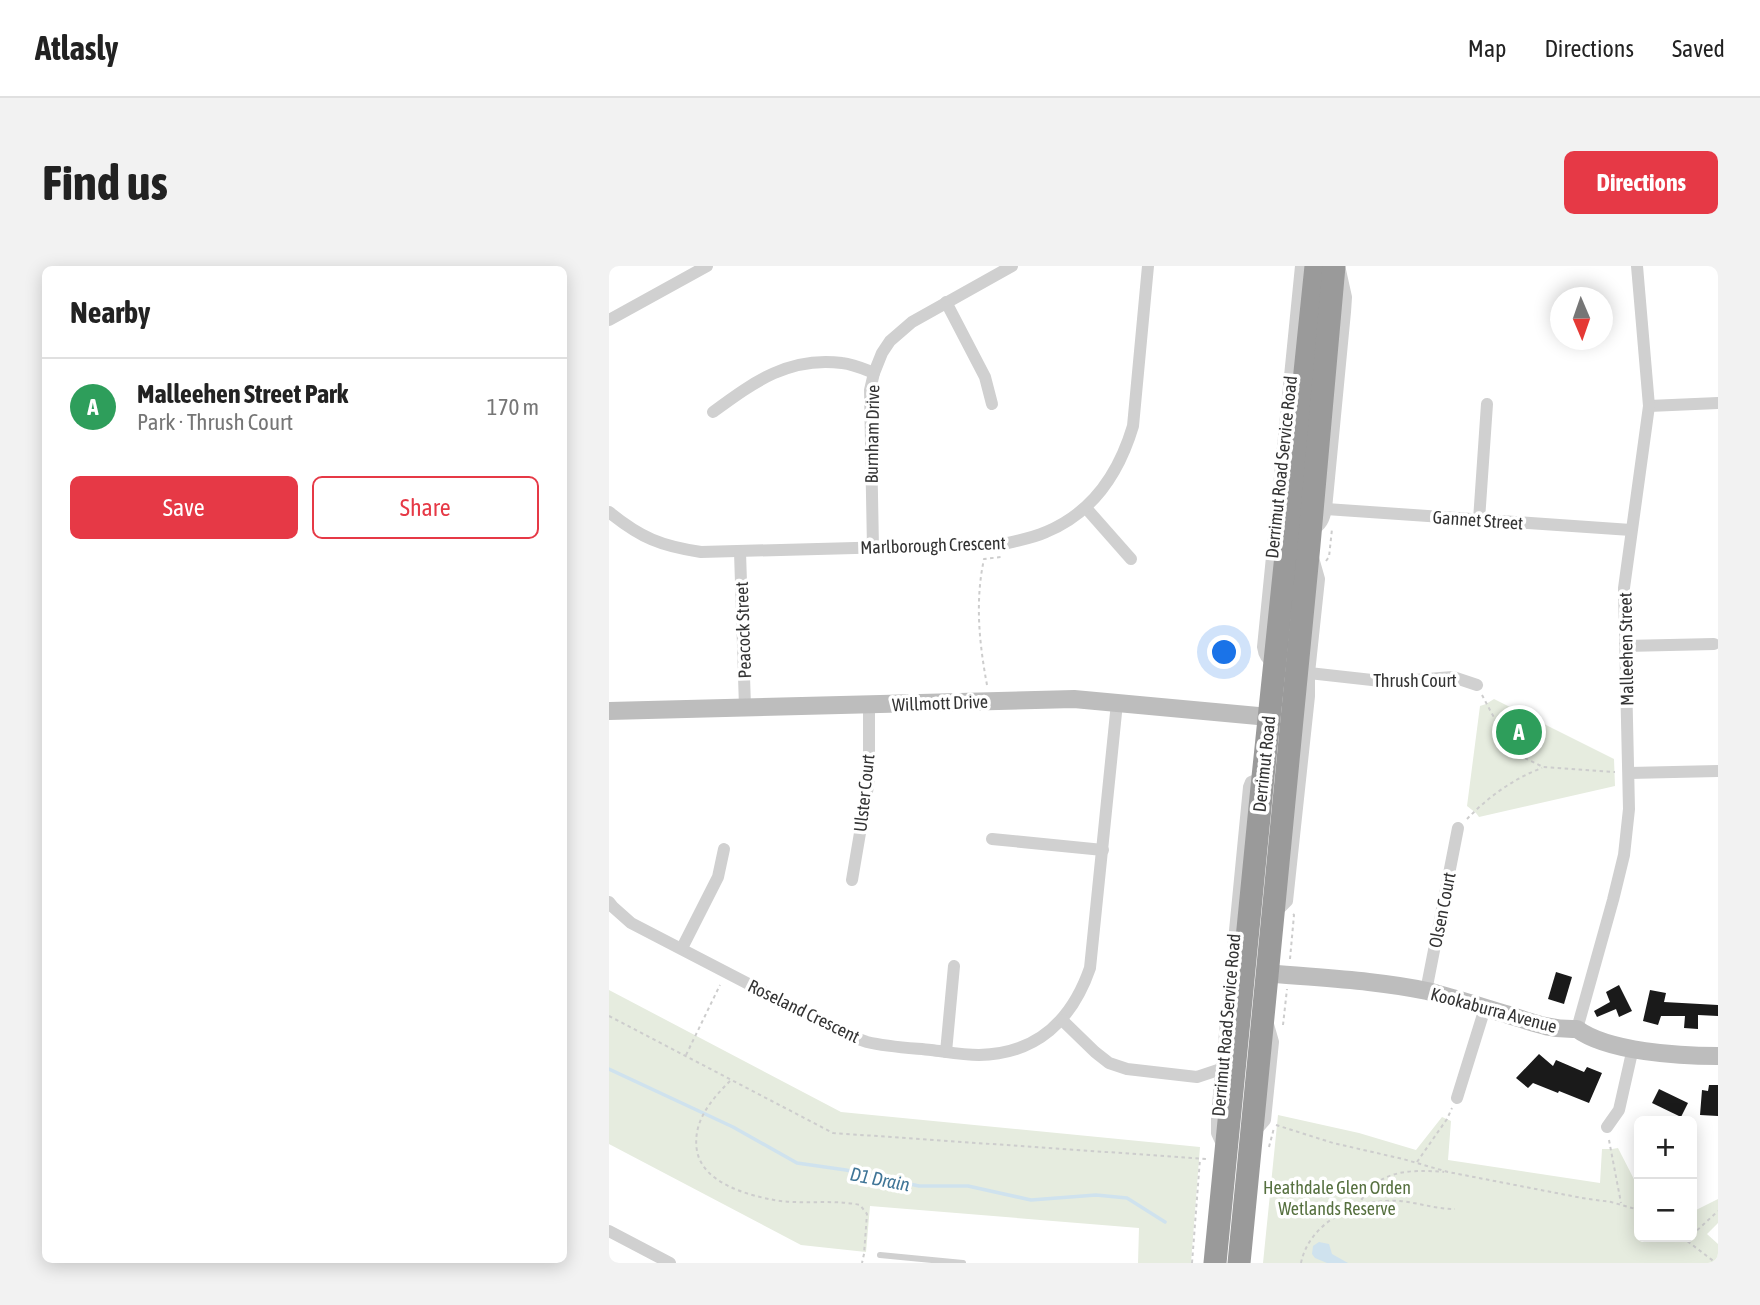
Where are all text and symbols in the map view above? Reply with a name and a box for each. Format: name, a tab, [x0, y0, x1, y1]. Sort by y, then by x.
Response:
text: Atlasly	[35, 29, 118, 67]
text: Map	[1468, 35, 1506, 62]
text: Directions	[1544, 35, 1634, 62]
text: Saved	[1672, 35, 1725, 62]
button: Directions	[1564, 151, 1718, 214]
text: Find us	[42, 154, 168, 210]
north arrow	[1550, 287, 1613, 350]
text: Nearby	[70, 295, 150, 329]
street label: Derrimut Road Service Road	[1261, 375, 1301, 559]
text: Malleehen Street Park	[137, 379, 348, 409]
street label: Burnham Drive	[861, 384, 883, 484]
text: A	[87, 394, 99, 420]
text: 170 m	[487, 394, 539, 420]
text: Park · Thrush Court	[137, 409, 293, 435]
button: Save	[70, 476, 298, 539]
button: Share	[312, 476, 539, 539]
street label: Gannet Street	[1432, 506, 1524, 534]
street label: Marlborough Crescent	[860, 532, 1006, 558]
street label: Peacock Street	[731, 581, 755, 679]
street label: Malleehen Street	[1615, 592, 1637, 706]
your location	[1207, 635, 1241, 669]
street label: Thrush Court	[1373, 670, 1457, 691]
street label: Willmott Drive	[892, 691, 988, 715]
pin: A	[1496, 706, 1542, 758]
street label: Derrimut Road	[1249, 715, 1279, 813]
street label: Ulster Court	[849, 753, 879, 833]
street label: Olsen Court	[1424, 870, 1460, 950]
street label: Derrimut Road Service Road	[1208, 933, 1244, 1117]
street label: Roseland Crescent	[745, 975, 863, 1047]
street label: Kookaburra Avenue	[1429, 983, 1559, 1037]
map controls	[1634, 1116, 1697, 1242]
button: +	[1634, 1116, 1697, 1179]
water label: D1 Drain	[848, 1162, 912, 1196]
park label: Heathdale Glen Orden Wetlands Reserve	[1263, 1177, 1411, 1219]
button: −	[1634, 1179, 1697, 1242]

